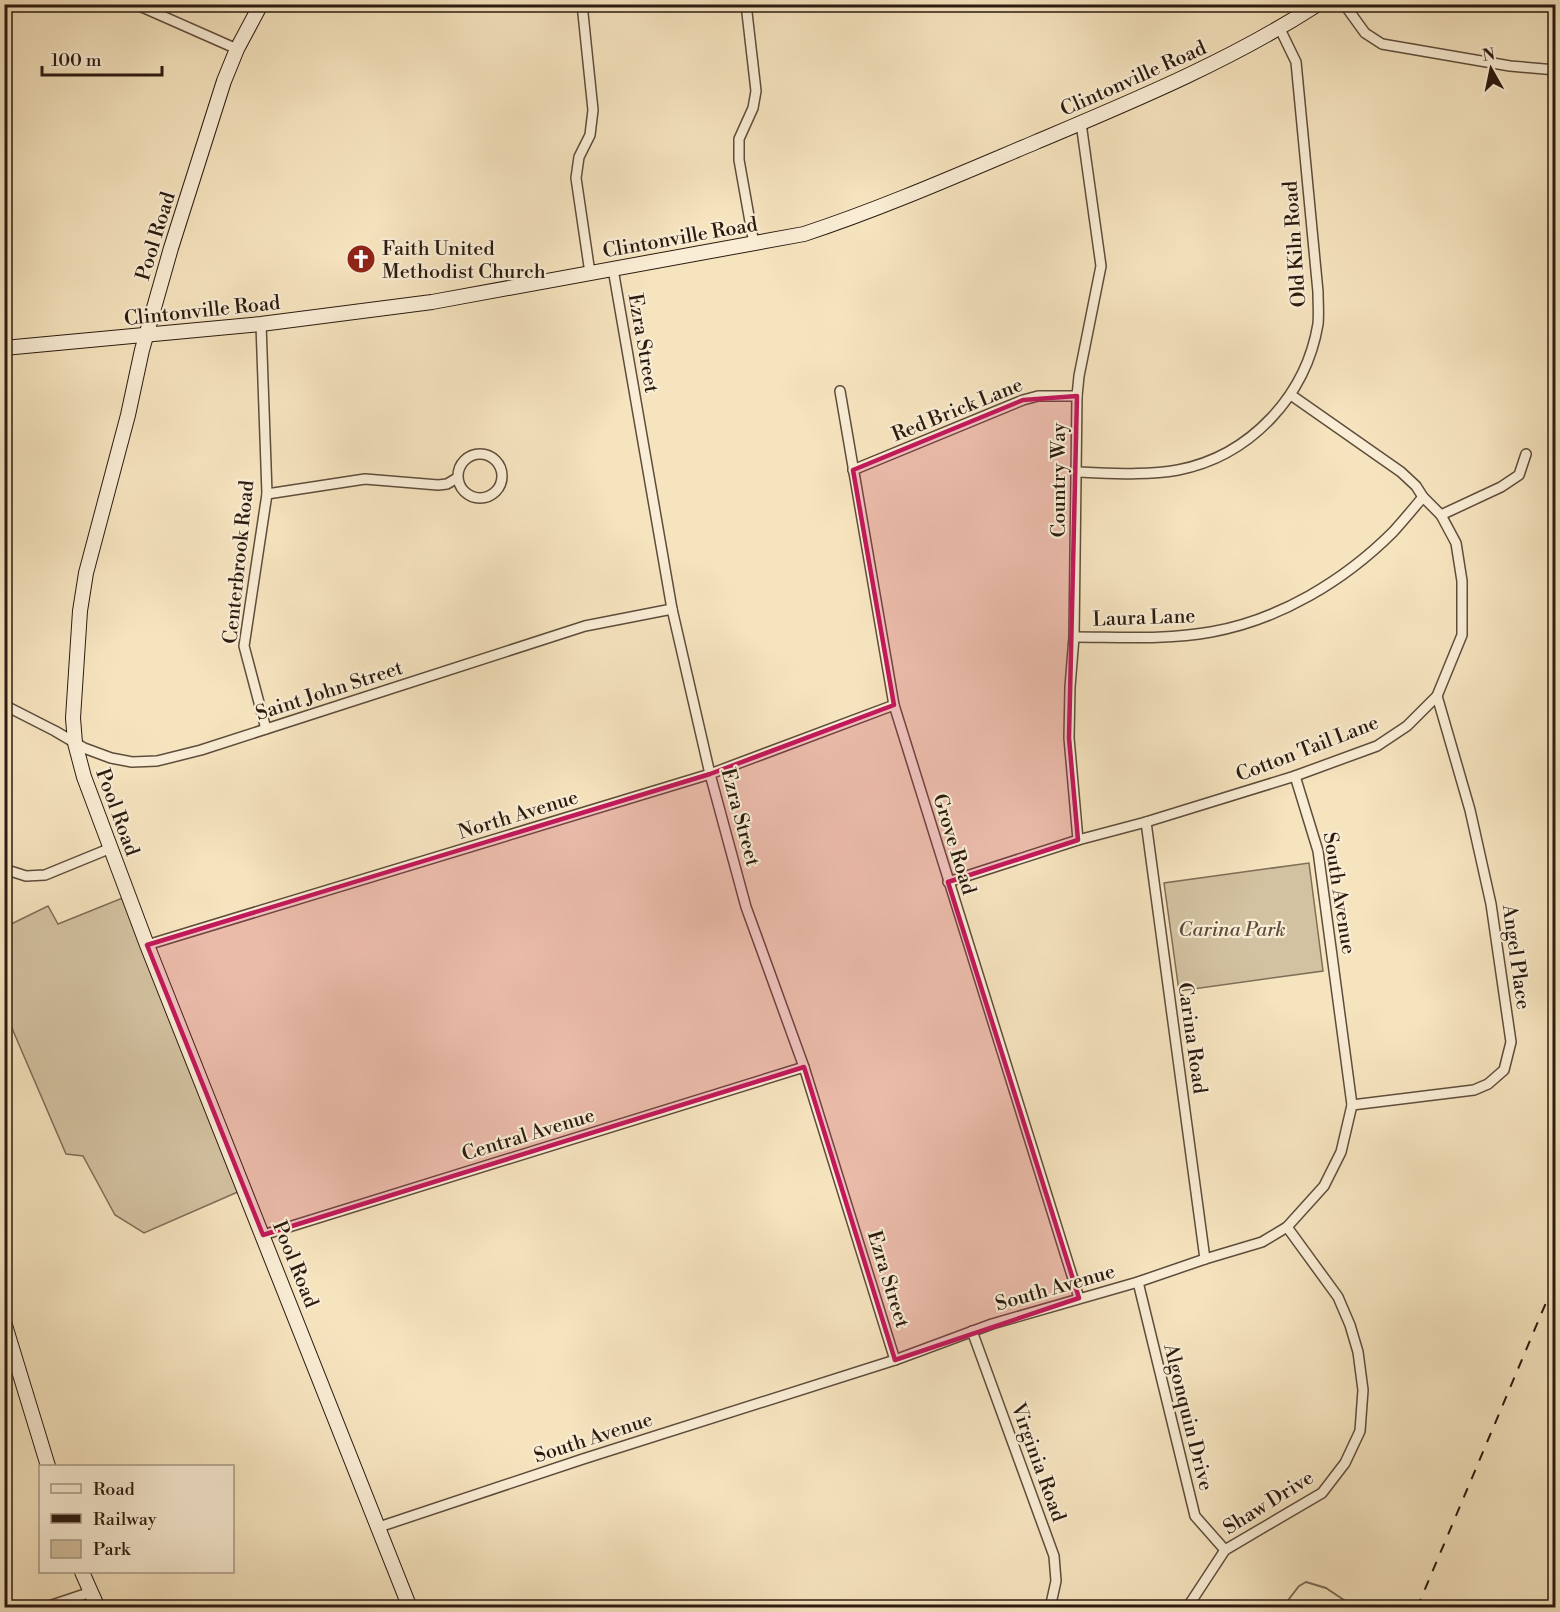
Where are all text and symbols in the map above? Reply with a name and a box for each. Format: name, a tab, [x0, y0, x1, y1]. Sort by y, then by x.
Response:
street label: Clintonville Road	[1057, 36, 1211, 123]
scale bar	[42, 39, 162, 77]
north arrow	[1461, 39, 1521, 99]
text: N	[1481, 44, 1497, 66]
text: 100 m	[51, 49, 102, 72]
street label: Old Kiln Road	[1279, 179, 1312, 308]
street label: Pool Road	[131, 189, 182, 284]
street label: Clintonville Road	[601, 212, 760, 264]
place label: Faith United Methodist Church	[382, 237, 546, 285]
church icon: Faith United Methodist Church	[345, 243, 377, 275]
street label: Clintonville Road	[123, 291, 282, 332]
street label: Ezra Street	[621, 292, 664, 395]
street label: Red Brick Lane	[888, 373, 1027, 448]
street label: Country Way	[1047, 422, 1072, 538]
street label: Centerbrook Road	[218, 478, 261, 645]
street label: Laura Lane	[1092, 604, 1196, 633]
street label: Saint John Street	[253, 656, 406, 727]
street label: Cotton Tail Lane	[1233, 711, 1383, 788]
street label: Pool Road	[89, 765, 144, 860]
street label: Ezra Street	[714, 766, 765, 869]
street label: North Avenue	[455, 785, 582, 846]
street label: Grove Road	[926, 791, 981, 899]
street label: South Avenue	[1317, 830, 1361, 956]
street label: Angel Place	[1496, 902, 1535, 1011]
park label: Carina Park	[1178, 918, 1286, 943]
street label: Carina Road	[1171, 981, 1212, 1096]
street label: Central Avenue	[459, 1103, 598, 1167]
street label: Pool Road	[266, 1218, 324, 1312]
street label: Ezra Street	[861, 1228, 914, 1331]
street label: South Avenue	[993, 1259, 1118, 1317]
street label: Algonquin Drive	[1157, 1340, 1218, 1493]
street label: Virginia Road	[1004, 1399, 1071, 1526]
street label: South Avenue	[531, 1407, 656, 1469]
legend	[39, 1465, 234, 1573]
street label: Shaw Drive	[1219, 1466, 1319, 1541]
text: Road	[93, 1478, 136, 1501]
text: Railway	[93, 1508, 157, 1531]
text: Park	[93, 1538, 132, 1561]

